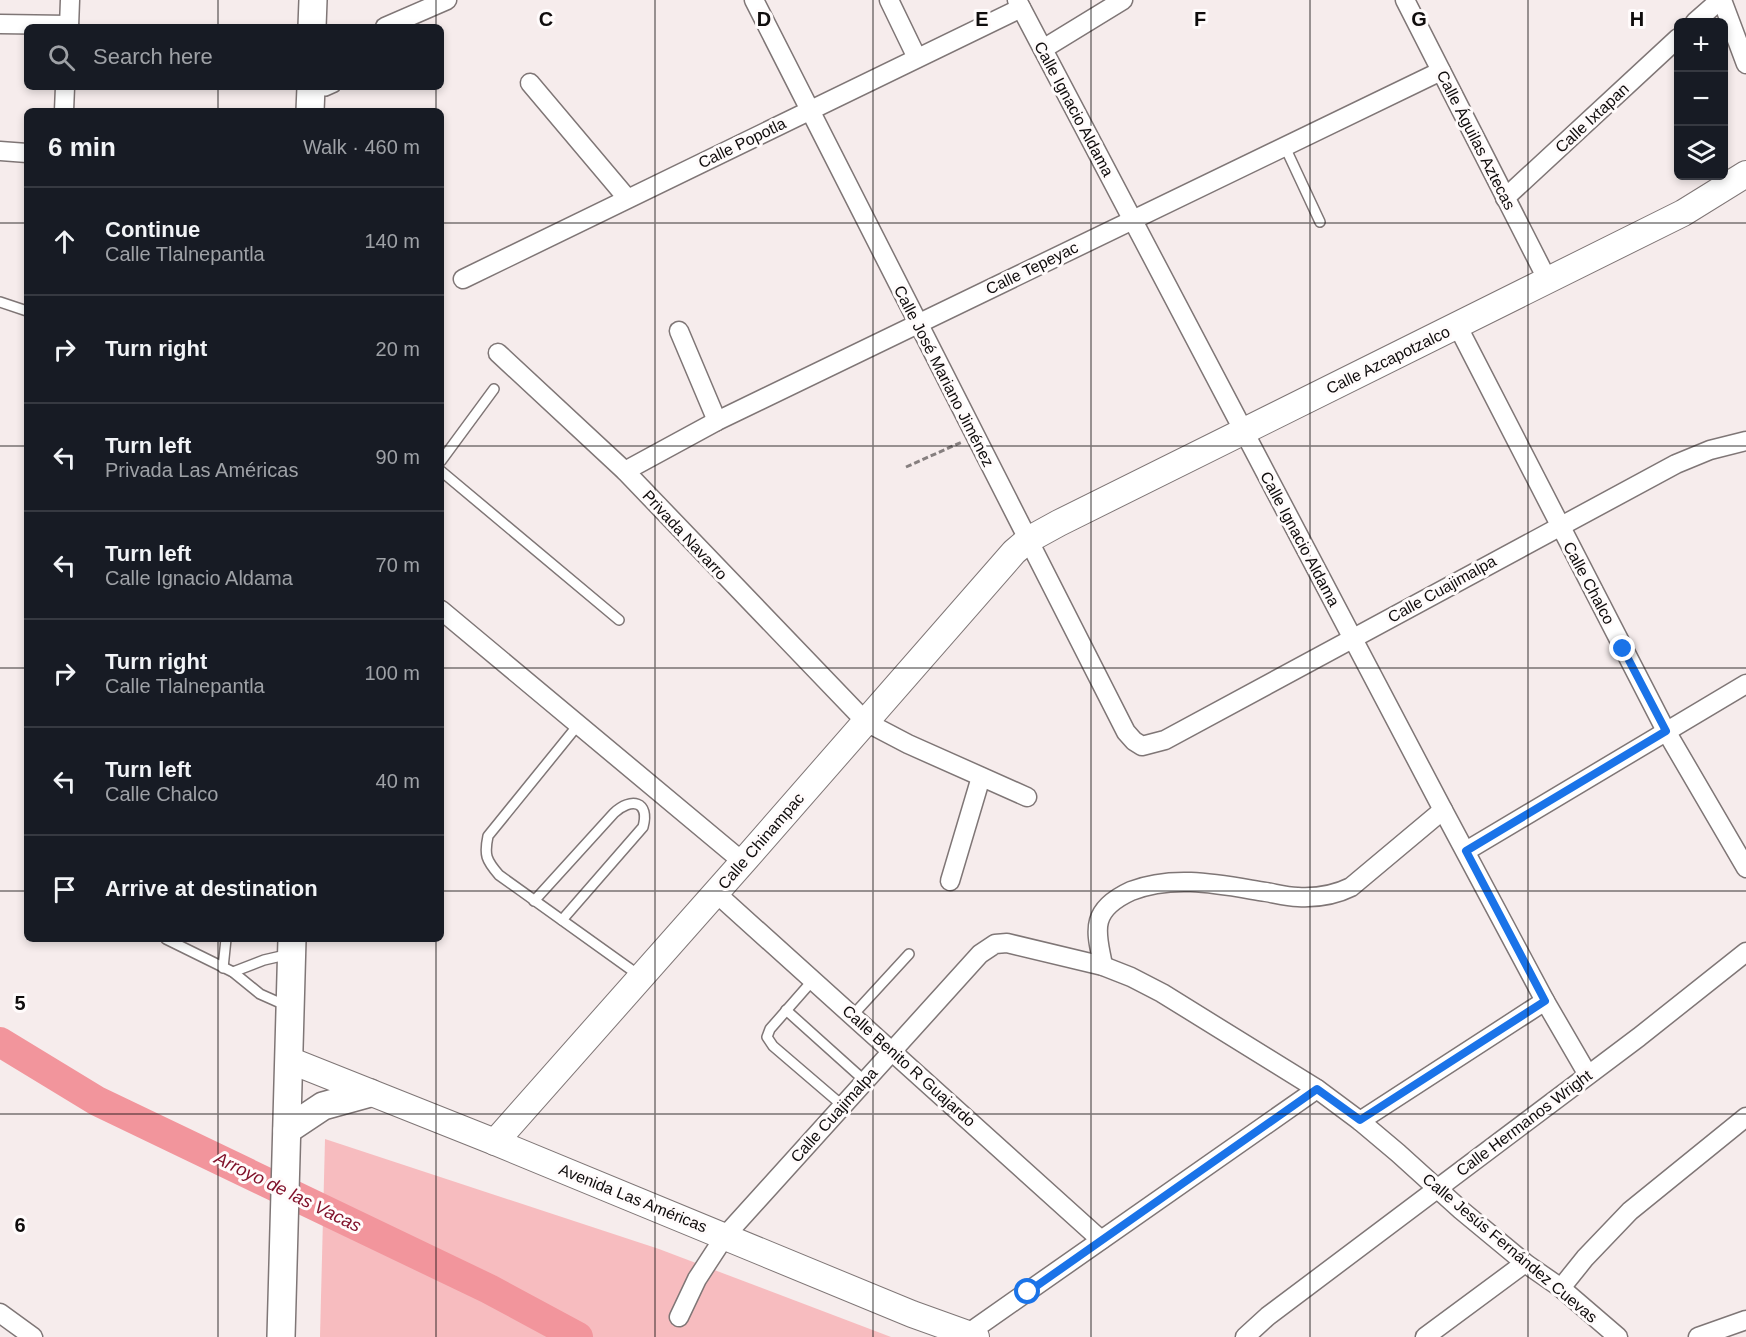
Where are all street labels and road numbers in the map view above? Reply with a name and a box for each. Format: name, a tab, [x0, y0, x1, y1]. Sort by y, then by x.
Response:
street label: Calle Ignacio Aldama	[1031, 39, 1117, 179]
street label: Calle Águilas Aztecas	[1434, 67, 1519, 212]
street label: Calle Ixtapan	[1552, 80, 1632, 156]
street label: Calle Popotla	[696, 114, 789, 172]
street label: Calle Tepeyac	[983, 238, 1081, 298]
street label: Calle José Mariano Jiménez	[891, 283, 997, 469]
street label: Calle Azcapotzalco	[1324, 323, 1453, 397]
street label: Calle Ignacio Aldama	[1257, 469, 1343, 609]
street label: Privada Navarro	[639, 487, 731, 583]
street label: Calle Chalco	[1560, 539, 1618, 627]
street label: Calle Cuajimalpa	[1385, 552, 1499, 626]
street label: Calle Chinampac	[715, 789, 807, 893]
street label: Calle Benito R Guajardo	[839, 1002, 979, 1130]
street label: Calle Cuajimalpa	[787, 1064, 881, 1166]
street label: Calle Hermanos Wright	[1453, 1066, 1595, 1179]
street label: Avenida Las Américas	[557, 1161, 709, 1235]
street label: Calle Jesús Fernández Cuevas	[1419, 1170, 1601, 1326]

